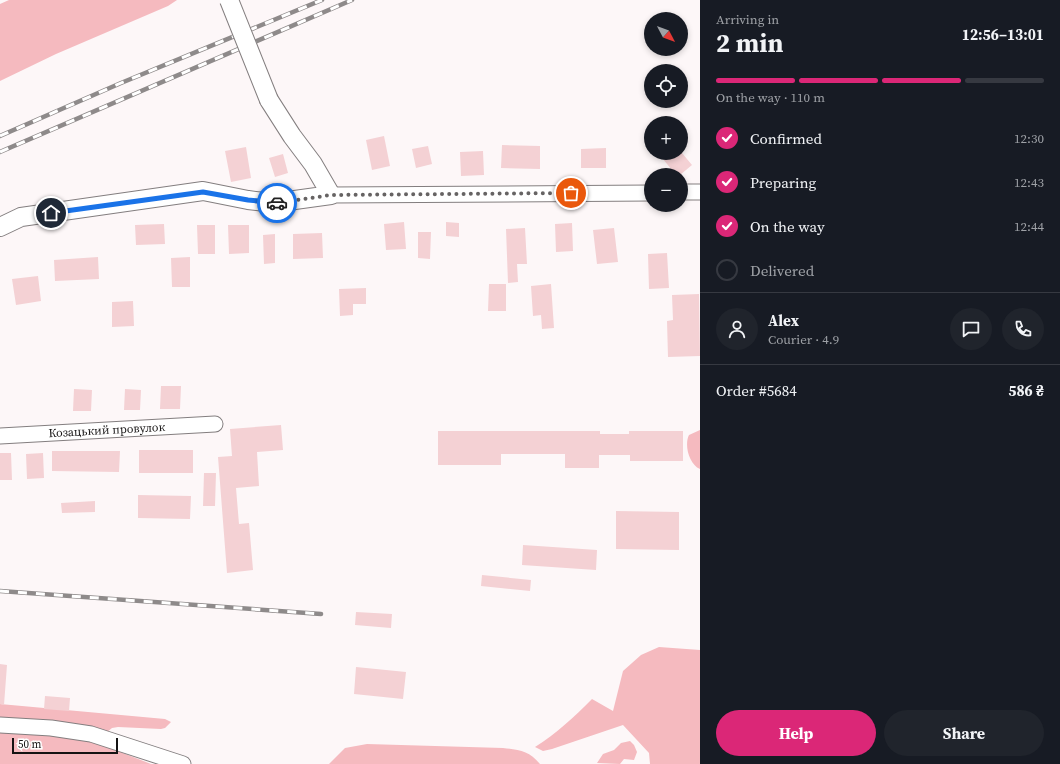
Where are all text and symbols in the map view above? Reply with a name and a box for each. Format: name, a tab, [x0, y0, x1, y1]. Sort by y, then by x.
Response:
text: Arriving in	[716, 11, 779, 28]
north arrow	[644, 12, 688, 56]
map controls	[644, 12, 688, 212]
text: 12:56–13:01	[962, 24, 1044, 45]
text: 2 min	[716, 25, 783, 61]
button: locate	[644, 64, 688, 108]
text: On the way · 110 m	[716, 89, 825, 106]
button: +	[644, 116, 688, 160]
icon: check	[716, 127, 738, 149]
text: Confirmed	[750, 128, 822, 149]
text: 12:30	[1014, 130, 1044, 147]
button: −	[644, 168, 688, 212]
icon: check	[716, 171, 738, 193]
text: Preparing	[750, 172, 816, 193]
text: 12:43	[1014, 174, 1044, 191]
pin	[554, 176, 588, 210]
icon: bag	[560, 182, 582, 204]
courier	[257, 183, 297, 223]
icon: car	[266, 192, 288, 214]
pin	[34, 196, 68, 230]
icon: home	[40, 202, 62, 224]
icon: check	[716, 215, 738, 237]
text: On the way	[750, 216, 825, 237]
text: 12:44	[1014, 218, 1044, 235]
text: Delivered	[750, 260, 814, 281]
button: person	[716, 308, 758, 350]
button: chat	[950, 308, 992, 350]
button: phone	[1002, 308, 1044, 350]
text: Alex	[768, 310, 799, 331]
text: Courier · 4.9	[768, 331, 839, 348]
text: Order #5684	[716, 380, 797, 401]
text: 586 ₴	[1008, 380, 1044, 401]
street label: Козацький провулок	[48, 419, 166, 441]
button: Help	[716, 710, 876, 756]
button: Share	[884, 710, 1044, 756]
scale bar	[12, 736, 118, 755]
text: 50 m	[18, 737, 41, 752]

